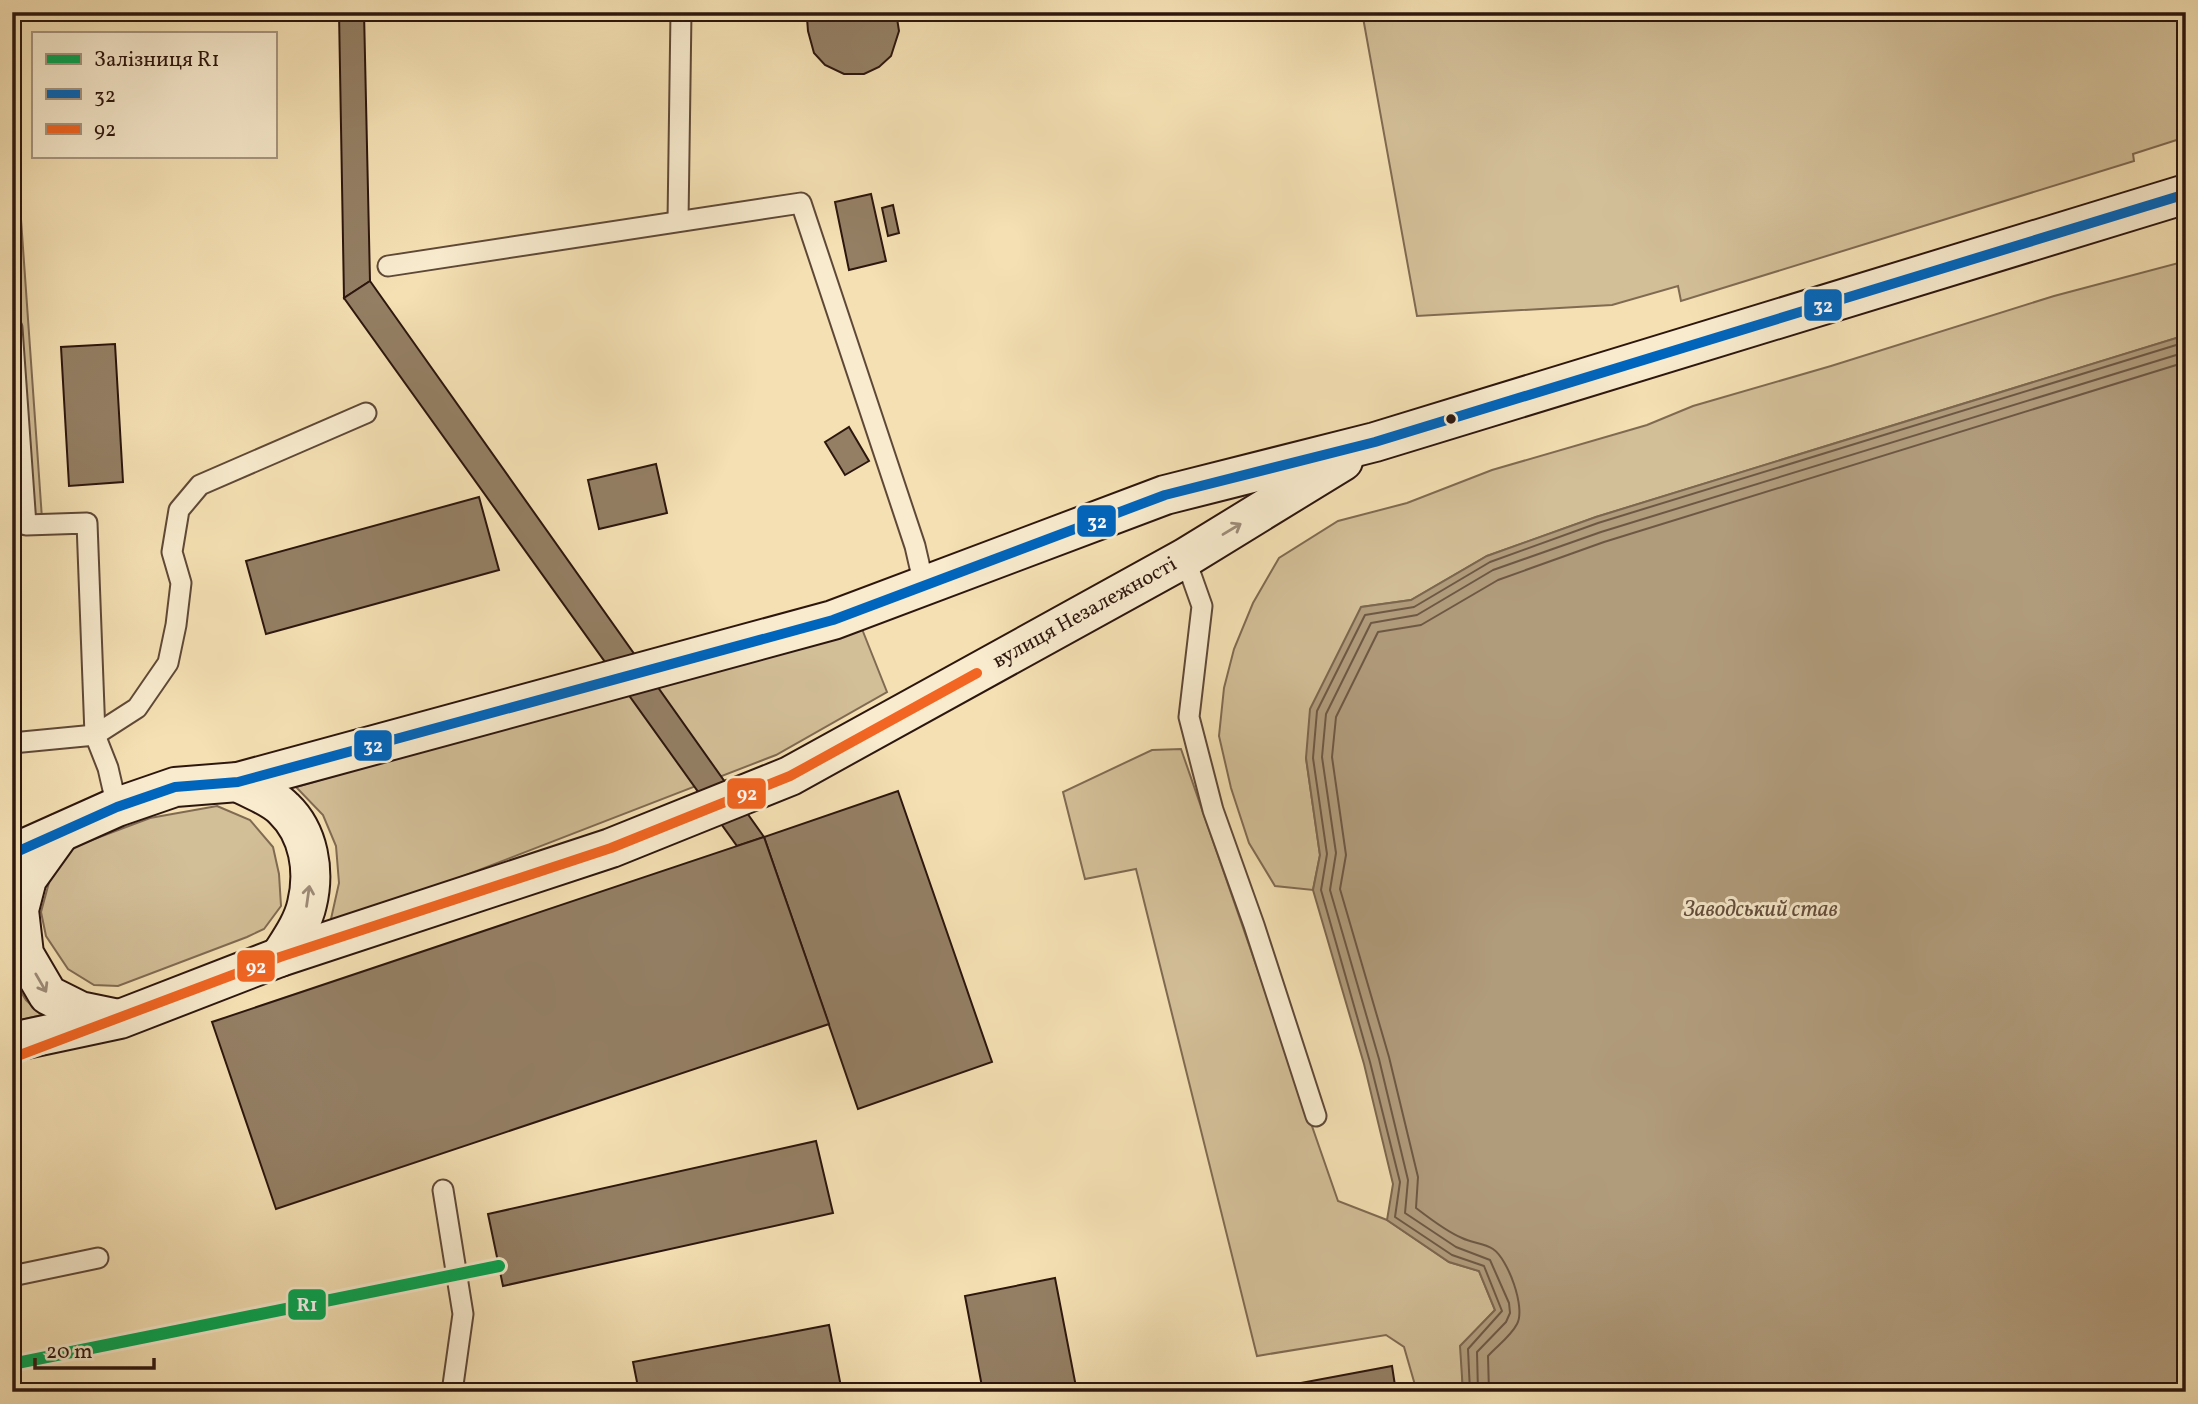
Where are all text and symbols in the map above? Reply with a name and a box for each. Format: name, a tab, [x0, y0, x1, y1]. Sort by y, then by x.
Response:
legend	[32, 32, 276, 158]
text: Залізниця R1	[94, 46, 220, 75]
text: 32	[94, 82, 116, 111]
text: 92	[94, 116, 116, 145]
line badge: 32	[1803, 288, 1843, 322]
text: 32	[1813, 294, 1833, 320]
unlabelled marker	[1444, 412, 1458, 426]
line badge: 32	[1076, 504, 1117, 538]
text: 32	[1087, 510, 1107, 536]
one-way arrow	[1222, 522, 1242, 536]
street label: вулиця Незалежності	[988, 550, 1182, 676]
line badge: 32	[353, 729, 393, 762]
text: 32	[363, 734, 383, 760]
line badge: 92	[726, 777, 767, 810]
text: 92	[737, 782, 757, 808]
one-way arrow	[302, 885, 315, 908]
water label: Заводський став	[1683, 894, 1838, 926]
line badge: 92	[236, 949, 276, 983]
text: 92	[246, 955, 266, 981]
one-way arrow	[35, 972, 48, 993]
line badge: R1	[287, 1288, 327, 1321]
text: R1	[297, 1293, 317, 1319]
scale bar	[35, 1327, 154, 1371]
text: 20 m	[46, 1338, 92, 1367]

